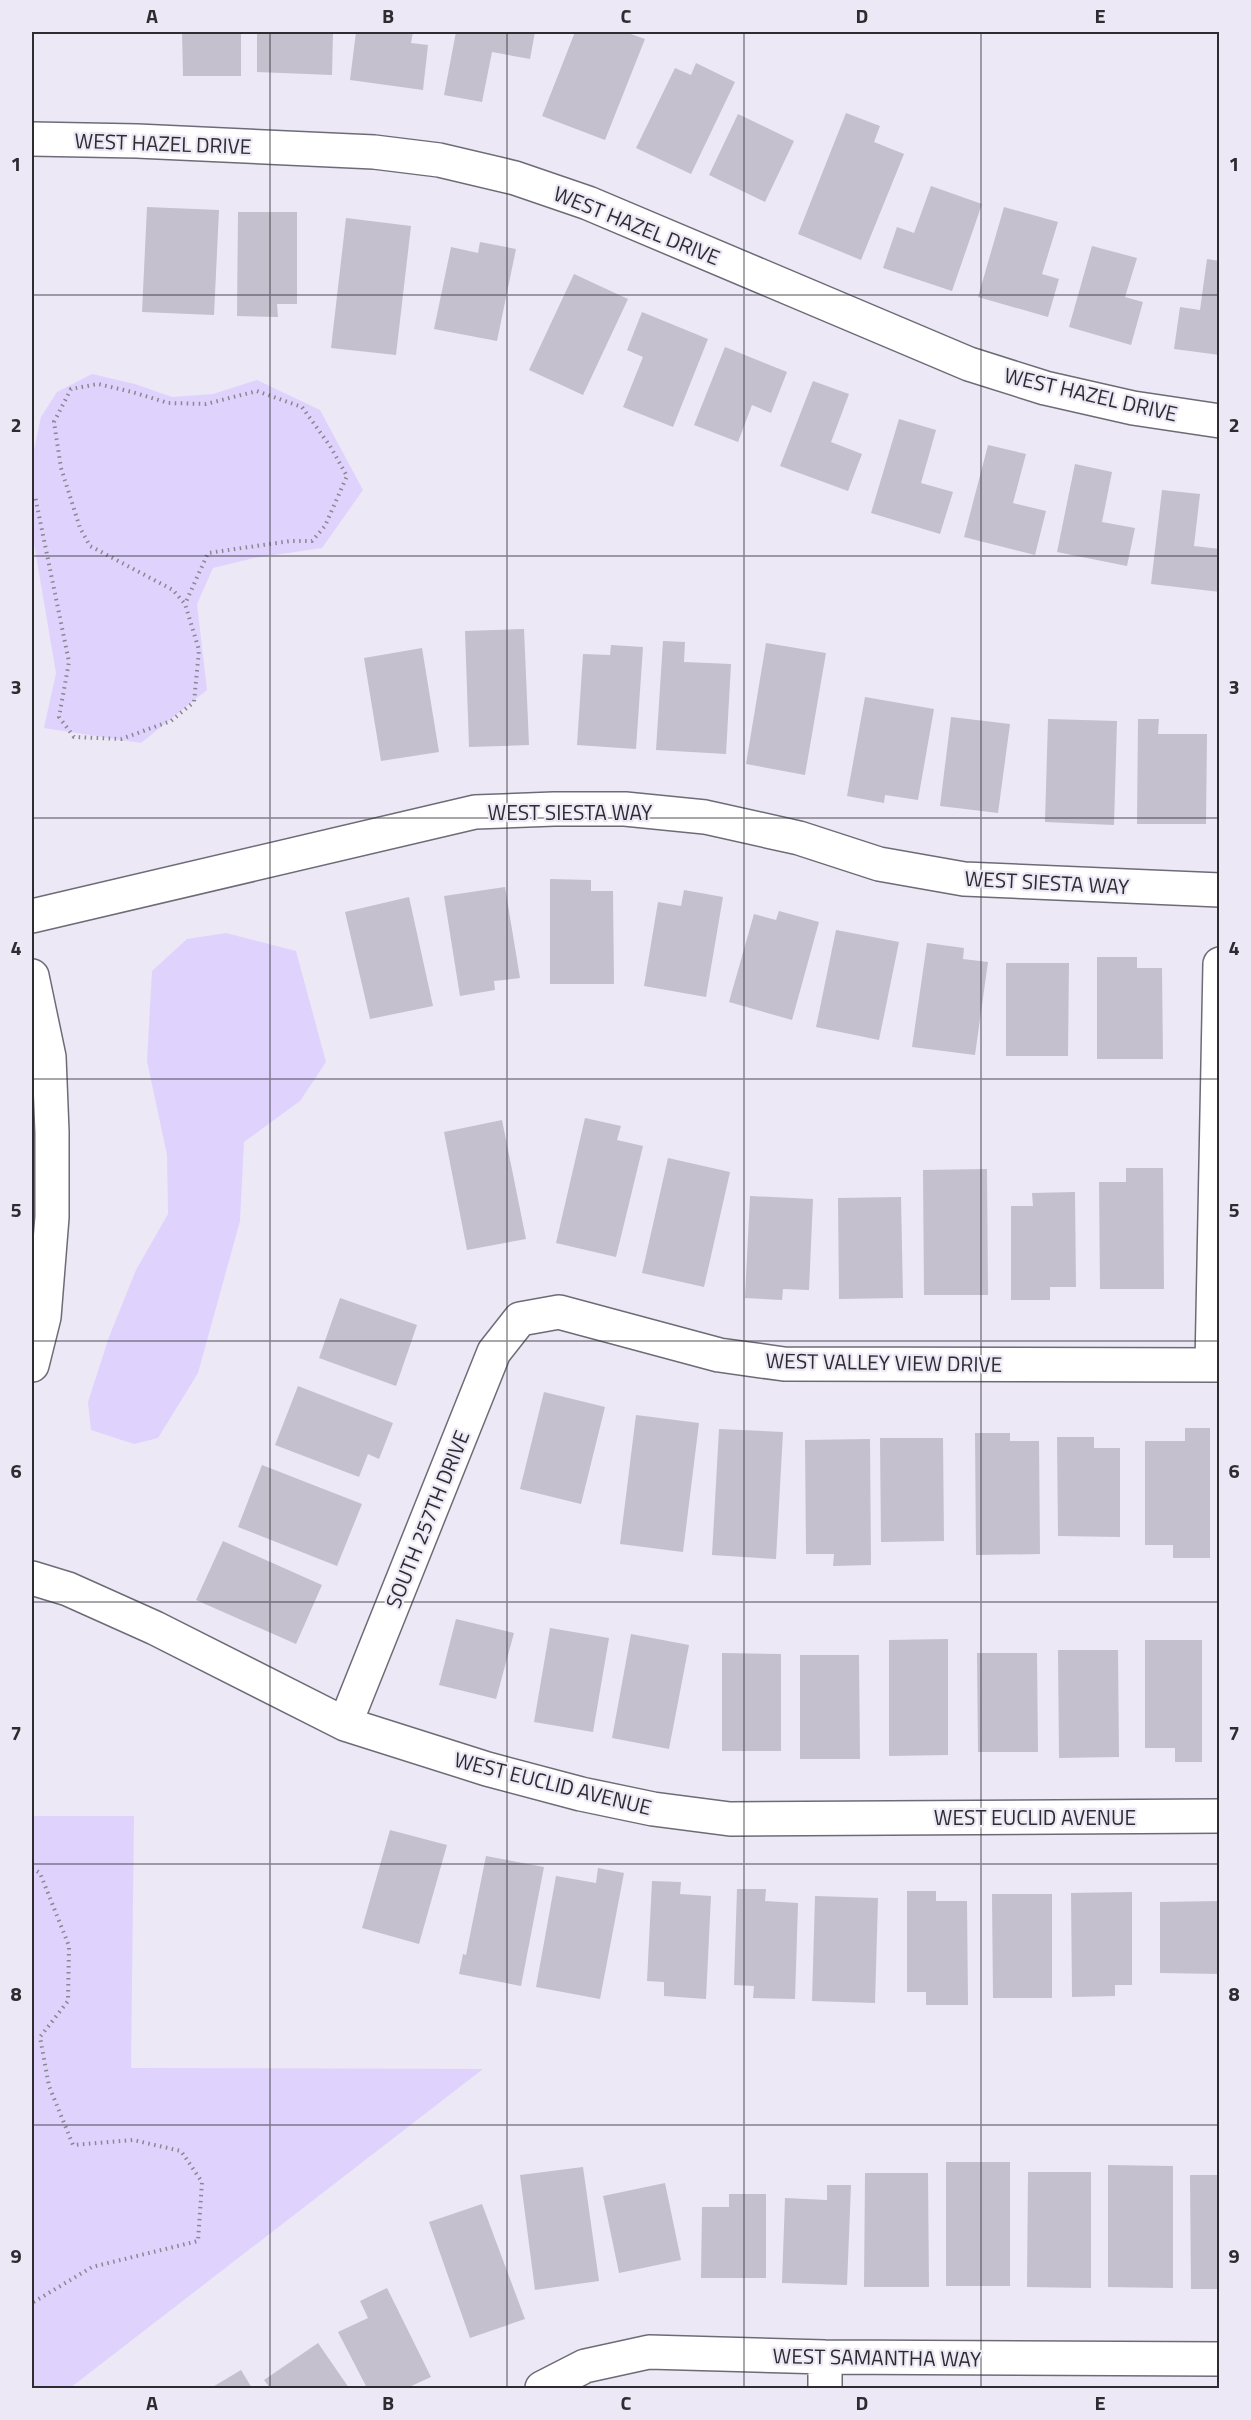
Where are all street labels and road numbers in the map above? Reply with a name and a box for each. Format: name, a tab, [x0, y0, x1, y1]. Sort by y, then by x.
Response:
street label: WEST HAZEL DRIVE	[74, 124, 252, 162]
street label: WEST HAZEL DRIVE	[549, 177, 725, 273]
street label: WEST HAZEL DRIVE	[1001, 359, 1181, 429]
street label: WEST SIESTA WAY	[488, 796, 653, 828]
street label: WEST SIESTA WAY	[964, 862, 1131, 902]
street label: WEST VALLEY VIEW DRIVE	[765, 1344, 1003, 1380]
street label: SOUTH 257TH DRIVE	[377, 1425, 477, 1613]
street label: WEST EUCLID AVENUE	[451, 1743, 655, 1823]
street label: WEST EUCLID AVENUE	[934, 1801, 1136, 1833]
street label: WEST SAMANTHA WAY	[772, 2339, 982, 2375]

